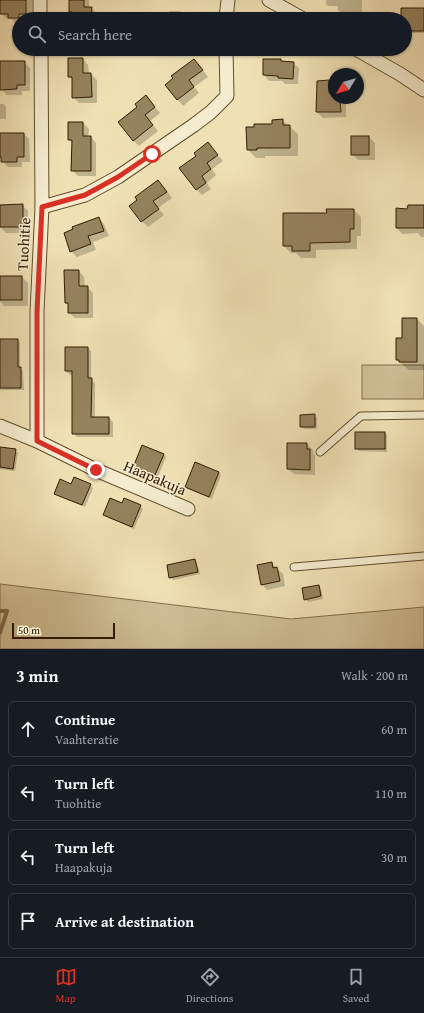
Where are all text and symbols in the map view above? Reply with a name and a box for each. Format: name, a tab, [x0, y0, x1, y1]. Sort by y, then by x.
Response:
search box	[12, 12, 412, 56]
icon: search	[26, 23, 48, 45]
text: Search here	[58, 24, 132, 45]
north arrow	[328, 68, 364, 104]
route start	[143, 145, 161, 163]
street label: Tuohitie	[12, 217, 35, 271]
street label: Haapakuja	[121, 455, 190, 500]
route end	[87, 461, 105, 479]
scale bar	[12, 621, 115, 640]
text: 50 m	[18, 622, 40, 638]
text: 3 min	[16, 663, 58, 688]
text: Walk · 200 m	[341, 666, 408, 685]
text: Continue	[55, 709, 116, 730]
icon: ahead	[17, 718, 39, 740]
text: 60 m	[381, 720, 407, 739]
text: Vaahteratie	[55, 730, 119, 749]
text: Turn left	[55, 773, 114, 794]
icon: left	[17, 782, 39, 804]
text: 110 m	[375, 784, 407, 803]
text: Tuohitie	[55, 794, 101, 813]
text: Turn left	[55, 837, 114, 858]
icon: left	[17, 846, 39, 868]
text: 30 m	[381, 848, 407, 867]
text: Haapakuja	[55, 858, 112, 877]
icon: arrive	[17, 910, 39, 932]
text: Arrive at destination	[55, 911, 194, 932]
tab: Map	[55, 966, 77, 1006]
tab: Directions	[186, 966, 233, 1006]
tab: Saved	[343, 966, 369, 1006]

